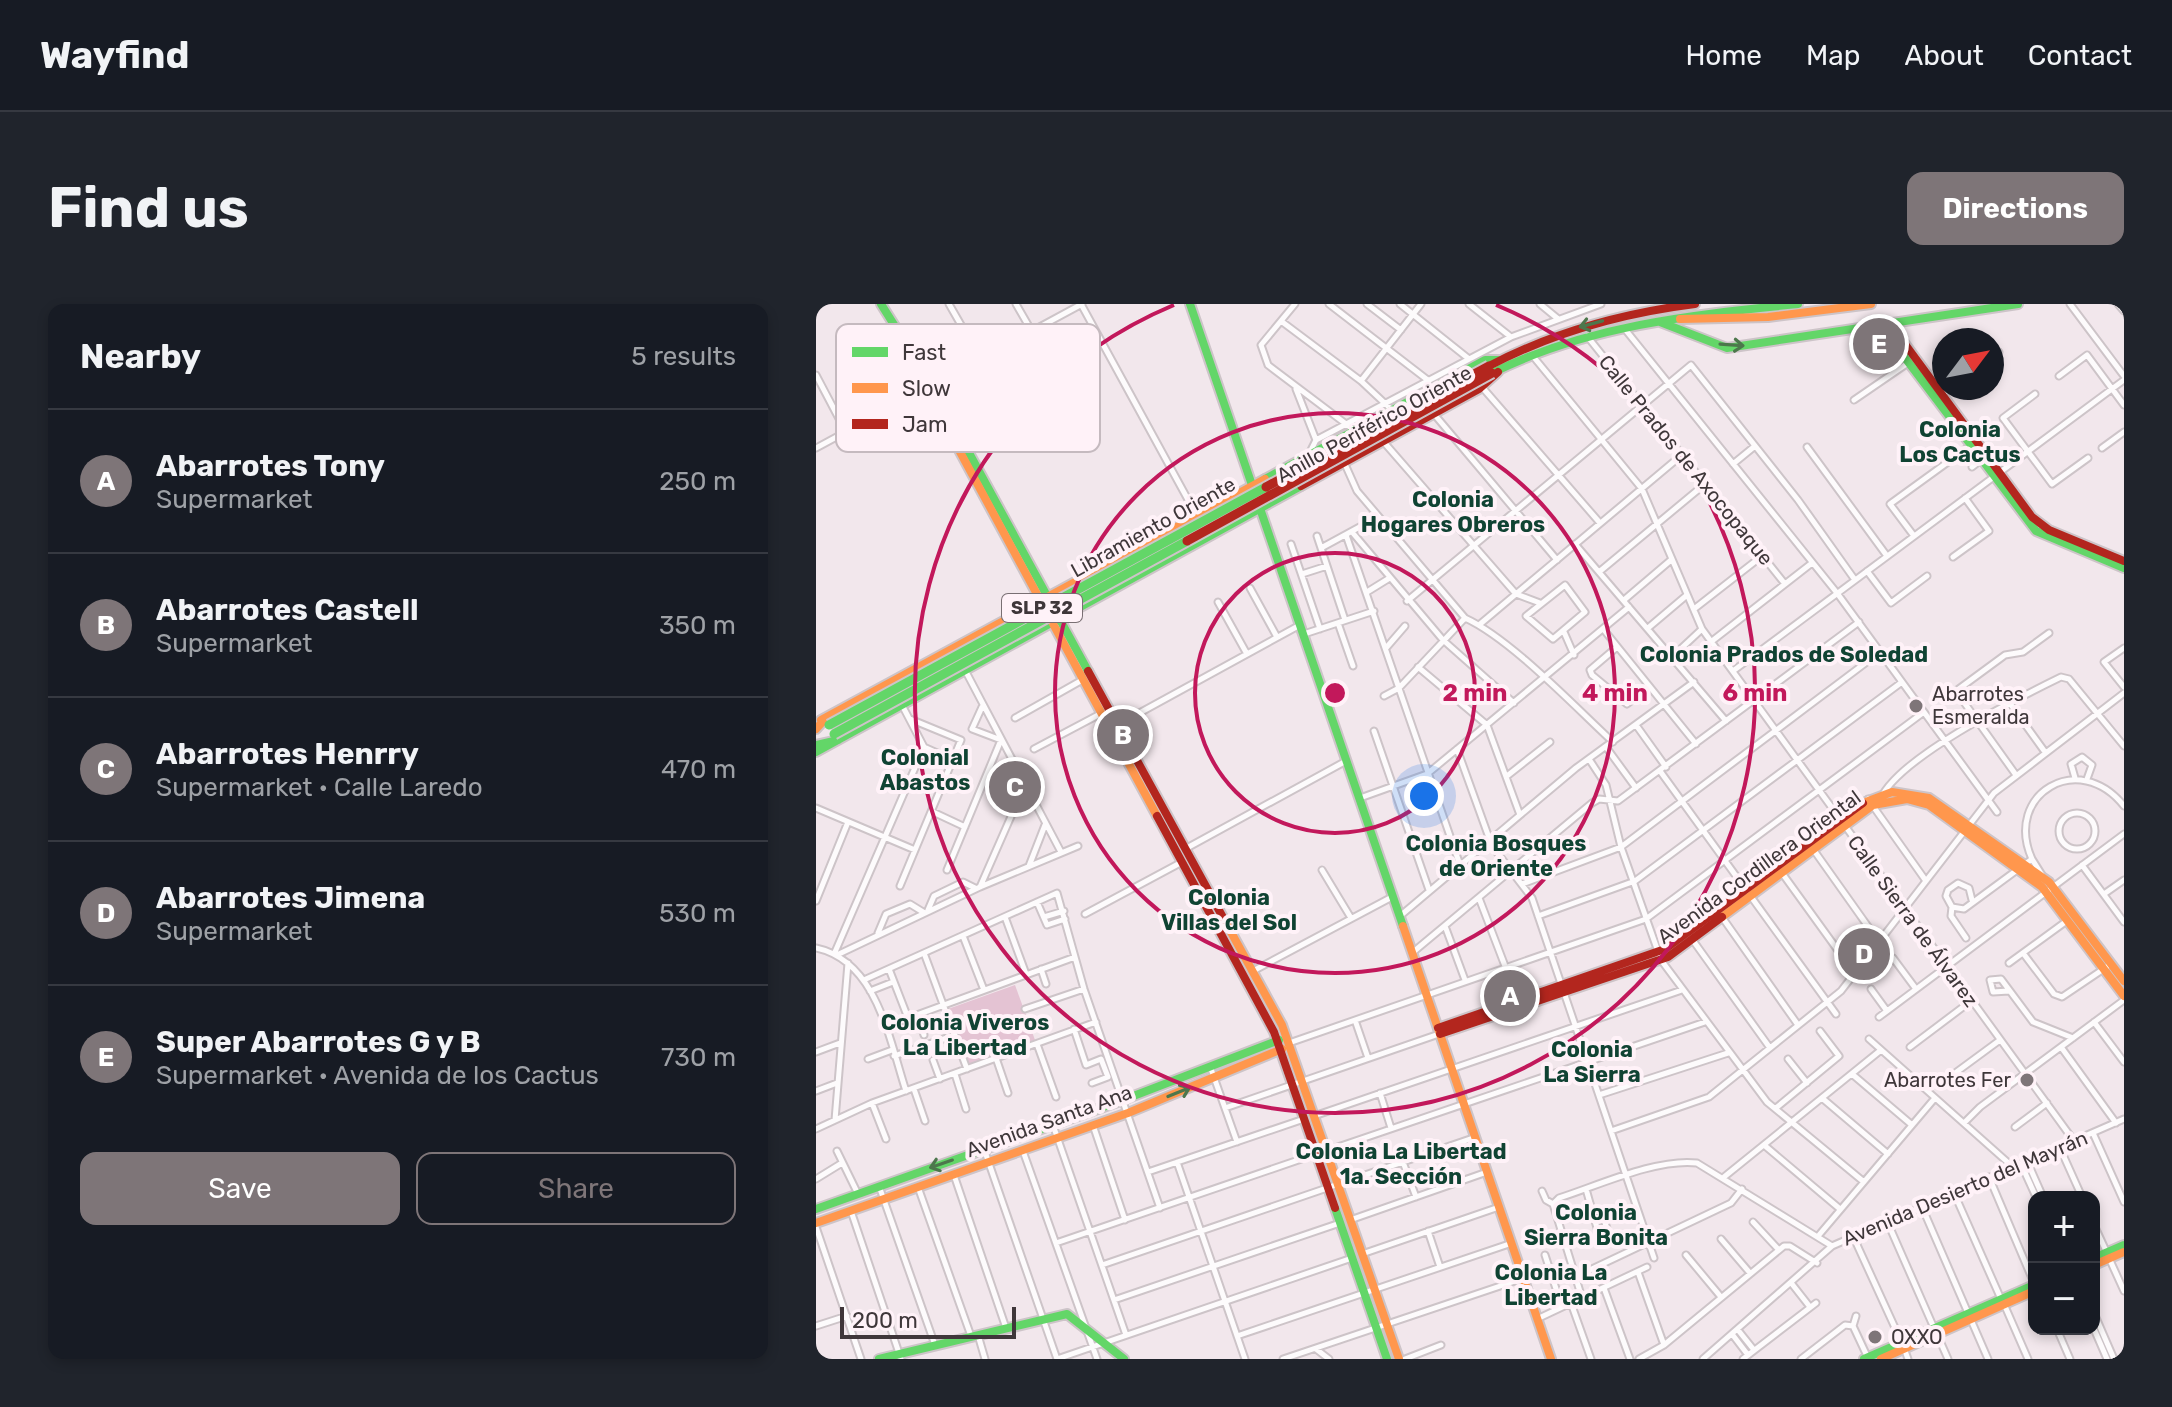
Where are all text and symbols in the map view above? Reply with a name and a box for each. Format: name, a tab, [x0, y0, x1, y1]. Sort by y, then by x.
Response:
text: Wayfind	[40, 32, 189, 78]
text: Home	[1685, 39, 1762, 72]
text: Map	[1806, 39, 1860, 72]
text: About	[1904, 39, 1984, 72]
text: Contact	[2028, 39, 2132, 72]
button: Directions	[1907, 172, 2124, 245]
text: Find us	[48, 175, 249, 241]
pin: E	[1853, 314, 1905, 374]
one-way arrow	[1579, 317, 1605, 332]
legend	[836, 324, 1100, 452]
north arrow	[1932, 328, 2004, 400]
text: Nearby	[80, 336, 201, 377]
one-way arrow	[1718, 338, 1744, 353]
text: Fast	[902, 339, 947, 366]
text: 5 results	[631, 341, 736, 372]
street label: Calle Prados de Axocopaque	[1594, 350, 1778, 570]
street label: Anillo Periférico Oriente	[1272, 360, 1476, 488]
text: Slow	[902, 375, 951, 402]
text: Jam	[902, 411, 948, 438]
district label: Colonia Los Cactus	[1899, 416, 2021, 468]
text: Abarrotes Tony	[156, 448, 385, 484]
text: A	[97, 466, 115, 497]
text: 250 m	[659, 466, 736, 497]
street label: Libramiento Oriente	[1066, 472, 1240, 582]
text: Supermarket	[156, 484, 313, 515]
district label: Colonia Hogares Obreros	[1361, 486, 1545, 538]
text: Abarrotes Castell	[156, 592, 419, 628]
road number: SLP 32	[1002, 594, 1082, 622]
text: B	[97, 610, 115, 641]
text: 350 m	[659, 610, 736, 641]
text: Supermarket	[156, 628, 313, 659]
district label: Colonia Prados de Soledad	[1640, 641, 1928, 668]
centre of rings	[1321, 679, 1349, 707]
text: 2 min	[1443, 679, 1508, 707]
text: 4 min	[1582, 679, 1648, 707]
text: 6 min	[1722, 679, 1788, 707]
place label: Abarrotes Esmeralda	[1932, 682, 2030, 729]
marker: Abarrotes Esmeralda	[1907, 697, 1925, 715]
pin: B	[1097, 705, 1149, 765]
text: Abarrotes Henrry	[156, 736, 419, 772]
district label: Colonial Abastos	[880, 744, 970, 796]
text: C	[97, 754, 115, 785]
text: 470 m	[661, 754, 736, 785]
pin: C	[989, 757, 1041, 817]
text: Supermarket · Calle Laredo	[156, 772, 483, 803]
your location	[1404, 776, 1444, 816]
street label: Avenida Cordillera Oriental	[1653, 785, 1865, 949]
district label: Colonia Bosques de Oriente	[1405, 830, 1587, 882]
street label: Calle Sierra de Álvarez	[1843, 831, 1983, 1011]
text: Abarrotes Jimena	[156, 880, 425, 916]
district label: Colonia Villas del Sol	[1161, 884, 1297, 936]
text: D	[97, 898, 115, 929]
text: 530 m	[659, 898, 736, 929]
text: Supermarket	[156, 916, 313, 947]
pin: D	[1838, 924, 1890, 984]
pin: A	[1484, 966, 1536, 1026]
district label: Colonia Viveros La Libertad	[881, 1009, 1049, 1061]
text: Super Abarrotes G y B	[156, 1024, 481, 1060]
district label: Colonia La Sierra	[1543, 1036, 1641, 1088]
text: E	[98, 1042, 114, 1073]
text: 730 m	[661, 1042, 736, 1073]
text: Supermarket · Avenida de los Cactus	[156, 1060, 599, 1091]
place label: Abarrotes Fer	[1884, 1068, 2011, 1092]
marker: Abarrotes Fer	[2018, 1071, 2036, 1089]
street label: Avenida Santa Ana	[963, 1080, 1135, 1162]
one-way arrow	[1166, 1084, 1191, 1098]
street label: Avenida Desierto del Mayrán	[1839, 1125, 2091, 1251]
district label: Colonia La Libertad 1a. Sección	[1295, 1138, 1507, 1190]
button: Save	[80, 1152, 400, 1225]
button: Share	[416, 1152, 736, 1225]
one-way arrow	[929, 1158, 954, 1173]
map controls	[2028, 1191, 2100, 1335]
button: +	[2028, 1191, 2100, 1263]
district label: Colonia Sierra Bonita	[1524, 1199, 1668, 1251]
district label: Colonia La Libertad	[1495, 1259, 1607, 1311]
button: −	[2028, 1263, 2100, 1335]
scale bar	[840, 1303, 1016, 1339]
text: 200 m	[852, 1307, 918, 1334]
place label: OXXO	[1891, 1325, 1942, 1349]
marker: OXXO	[1866, 1328, 1884, 1346]

